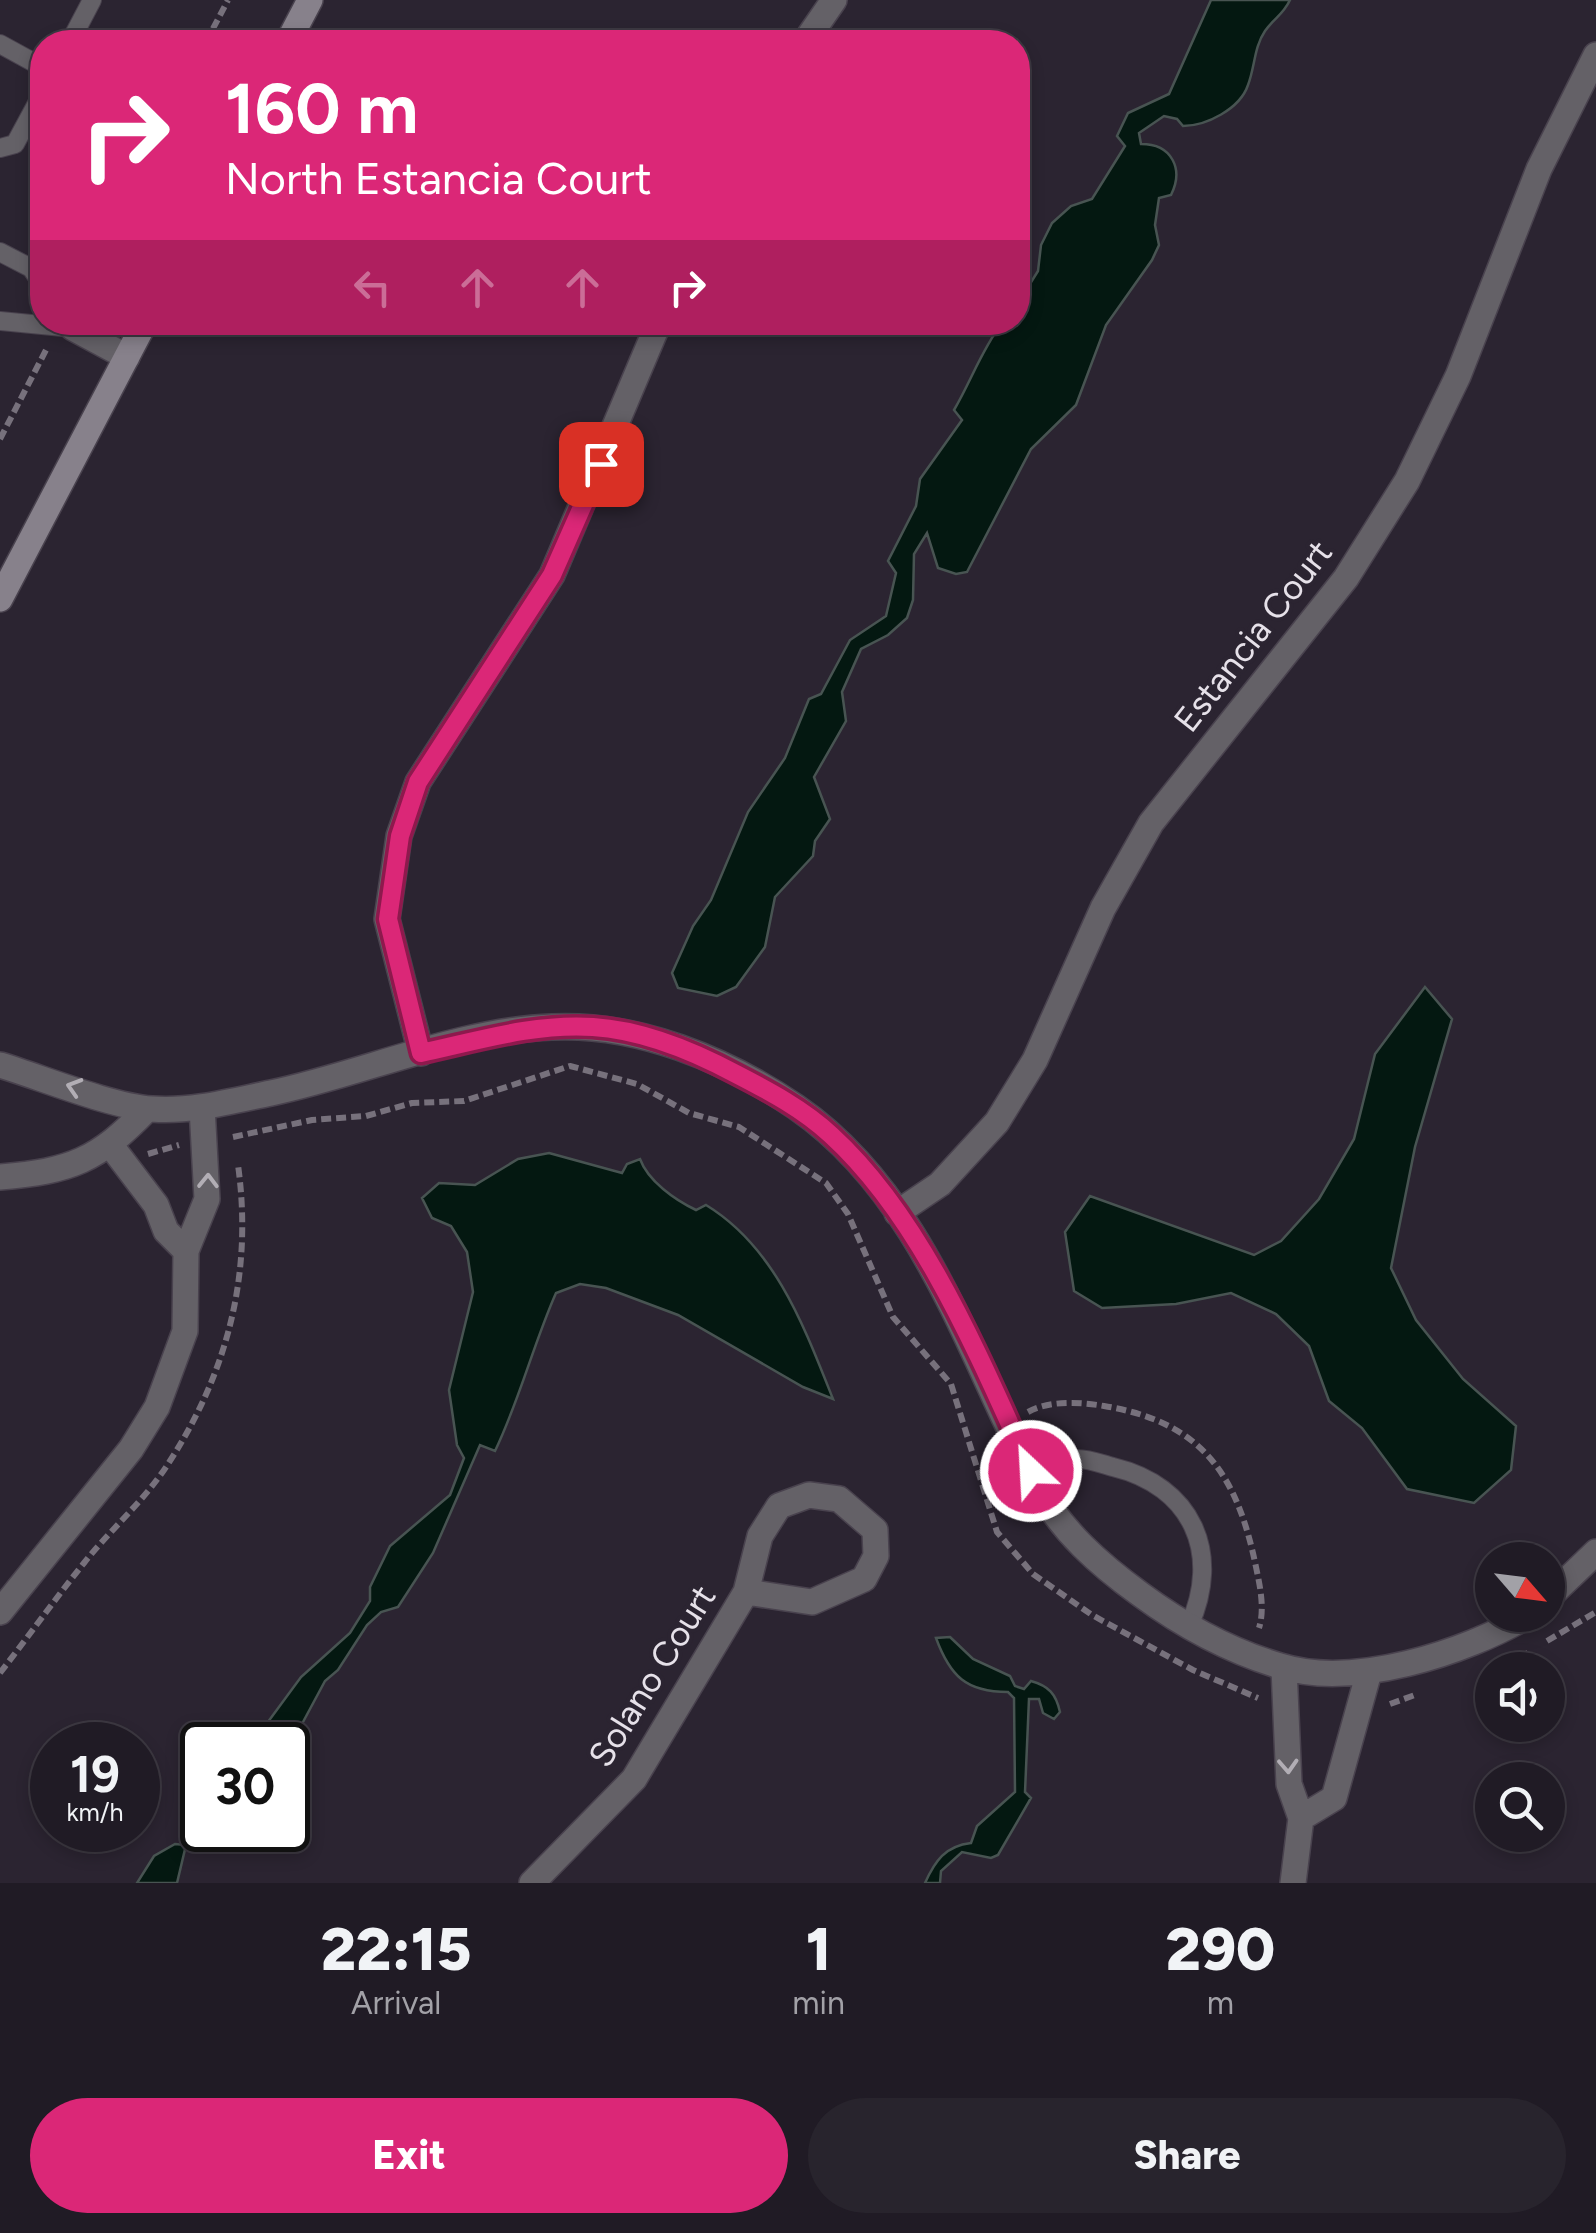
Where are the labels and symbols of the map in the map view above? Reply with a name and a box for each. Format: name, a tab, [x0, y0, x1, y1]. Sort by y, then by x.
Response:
pin	[559, 422, 644, 507]
street label: Estancia Court	[1165, 532, 1341, 740]
one-way arrow	[66, 1078, 83, 1099]
one-way arrow	[197, 1173, 218, 1188]
position arrow	[979, 1419, 1083, 1523]
north arrow	[1475, 1542, 1565, 1632]
street label: Solano Court	[580, 1578, 724, 1774]
speed limit sign: 30	[180, 1722, 310, 1852]
one-way arrow	[1277, 1758, 1298, 1774]

